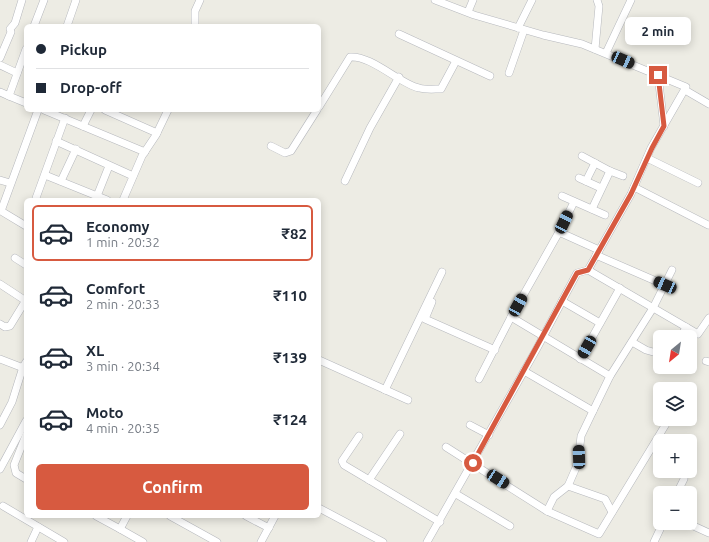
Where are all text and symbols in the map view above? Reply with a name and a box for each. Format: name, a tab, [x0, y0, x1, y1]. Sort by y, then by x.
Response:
callout: 2 min	[625, 17, 691, 45]
text: 2 min	[642, 24, 674, 38]
text: Pickup	[60, 41, 107, 58]
car	[610, 50, 636, 70]
route end	[649, 66, 667, 84]
text: Drop-off	[60, 79, 122, 96]
car	[553, 209, 575, 235]
icon: car	[38, 215, 74, 251]
text: Economy	[86, 218, 150, 235]
text: ₹82	[282, 225, 307, 242]
text: 1 min · 20:32	[86, 235, 160, 249]
car	[652, 275, 678, 295]
icon: car	[38, 277, 74, 313]
text: Comfort	[86, 280, 145, 297]
text: ₹110	[273, 287, 307, 304]
car	[507, 292, 529, 318]
text: 2 min · 20:33	[86, 297, 160, 311]
north arrow	[653, 330, 697, 374]
map controls	[653, 330, 697, 530]
car	[576, 334, 598, 360]
icon: car	[38, 339, 74, 375]
text: XL	[86, 342, 104, 359]
text: ₹139	[273, 349, 307, 366]
text: 3 min · 20:34	[86, 359, 160, 373]
button: layers	[653, 382, 697, 426]
icon: car	[38, 401, 74, 437]
text: Moto	[86, 404, 124, 421]
text: ₹124	[273, 411, 307, 428]
text: 4 min · 20:35	[86, 421, 160, 435]
button: +	[653, 434, 697, 478]
car	[573, 445, 585, 469]
route start	[464, 454, 482, 472]
button: Confirm	[36, 464, 309, 510]
car	[485, 467, 511, 491]
button: −	[653, 486, 697, 530]

